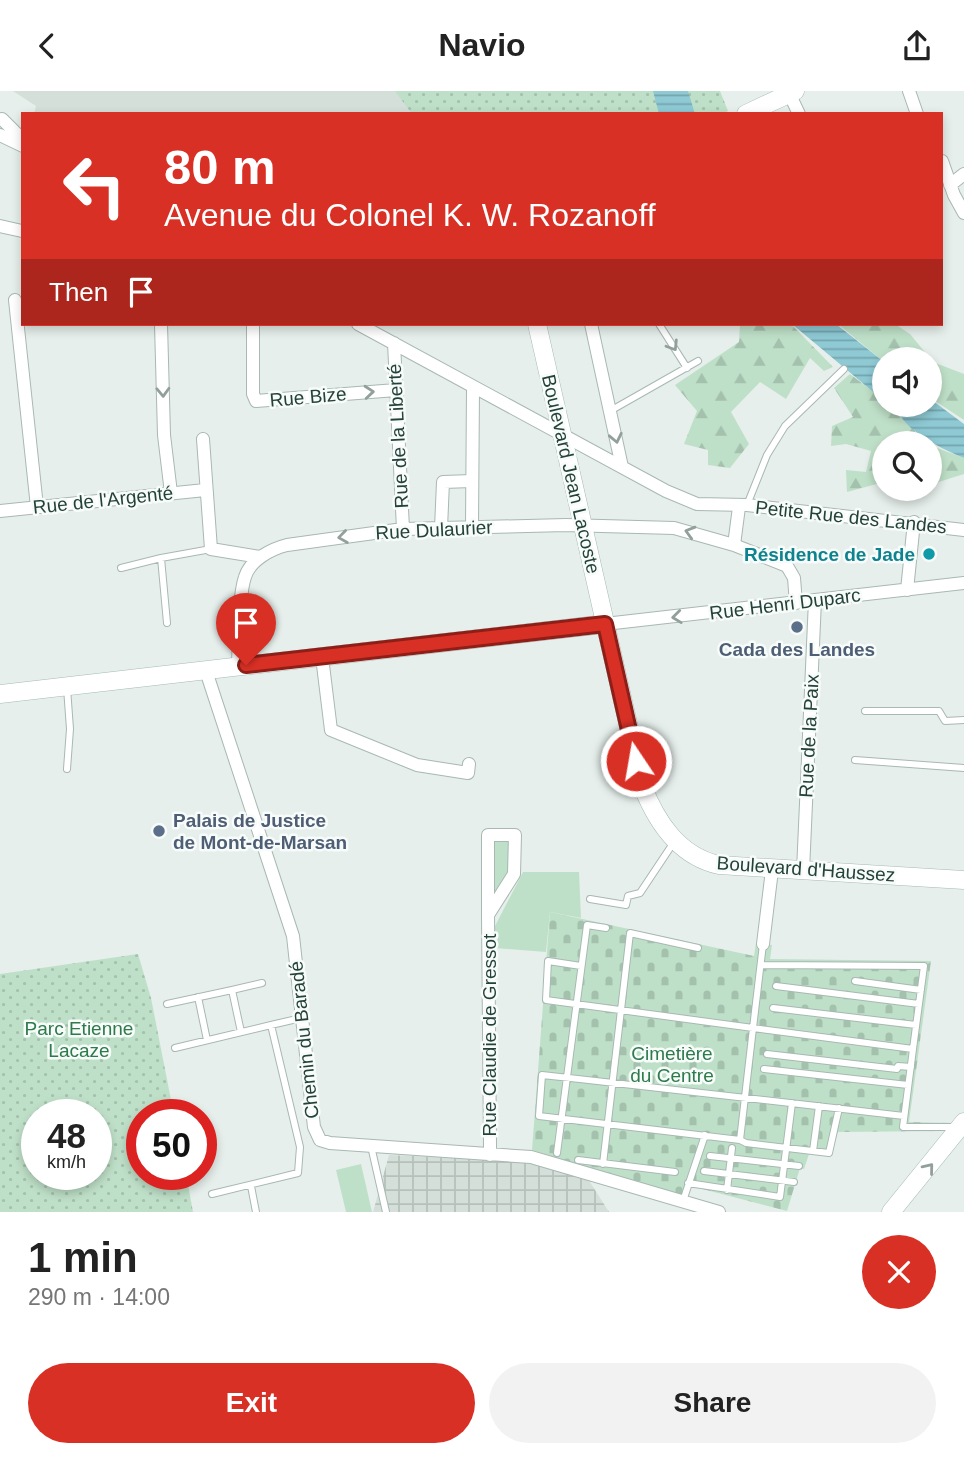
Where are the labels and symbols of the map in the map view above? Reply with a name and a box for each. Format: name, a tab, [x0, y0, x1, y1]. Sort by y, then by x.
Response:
one-way arrow	[665, 338, 678, 351]
street label: Rue de la Liberté	[384, 363, 412, 509]
street label: Boulevard Jean Lacoste	[538, 372, 604, 576]
street label: Rue Bize	[269, 383, 347, 411]
one-way arrow	[363, 385, 374, 400]
one-way arrow	[155, 387, 170, 398]
one-way arrow	[608, 432, 623, 444]
street label: Rue de l'Argenté	[32, 482, 174, 518]
street label: Petite Rue des Landes	[754, 497, 948, 537]
street label: Rue Dulaurier	[375, 516, 494, 544]
one-way arrow	[684, 526, 696, 541]
one-way arrow	[337, 530, 349, 545]
place label: Résidence de Jade	[744, 544, 915, 565]
marker: Résidence de Jade	[921, 546, 937, 562]
street label: Rue Henri Duparc	[708, 584, 862, 624]
pin	[216, 593, 276, 665]
one-way arrow	[671, 609, 683, 624]
marker: Cada des Landes	[789, 619, 805, 635]
place label: Cada des Landes	[719, 639, 875, 660]
street label: Rue de la Paix	[795, 673, 823, 798]
position arrow	[599, 724, 673, 798]
place label: Palais de Justice de Mont-de-Marsan	[173, 810, 347, 853]
marker: Palais de Justice de Mont-de-Marsan	[151, 823, 167, 839]
street label: Boulevard d'Haussez	[716, 852, 896, 886]
street label: Rue Claudie de Gressot	[479, 933, 500, 1136]
street label: Chemin du Baradé	[285, 960, 323, 1120]
park label: Parc Etienne Lacaze	[25, 1018, 133, 1061]
park label: Cimetière du Centre	[630, 1043, 714, 1086]
speed limit sign: 50	[126, 1099, 217, 1190]
one-way arrow	[920, 1163, 933, 1175]

